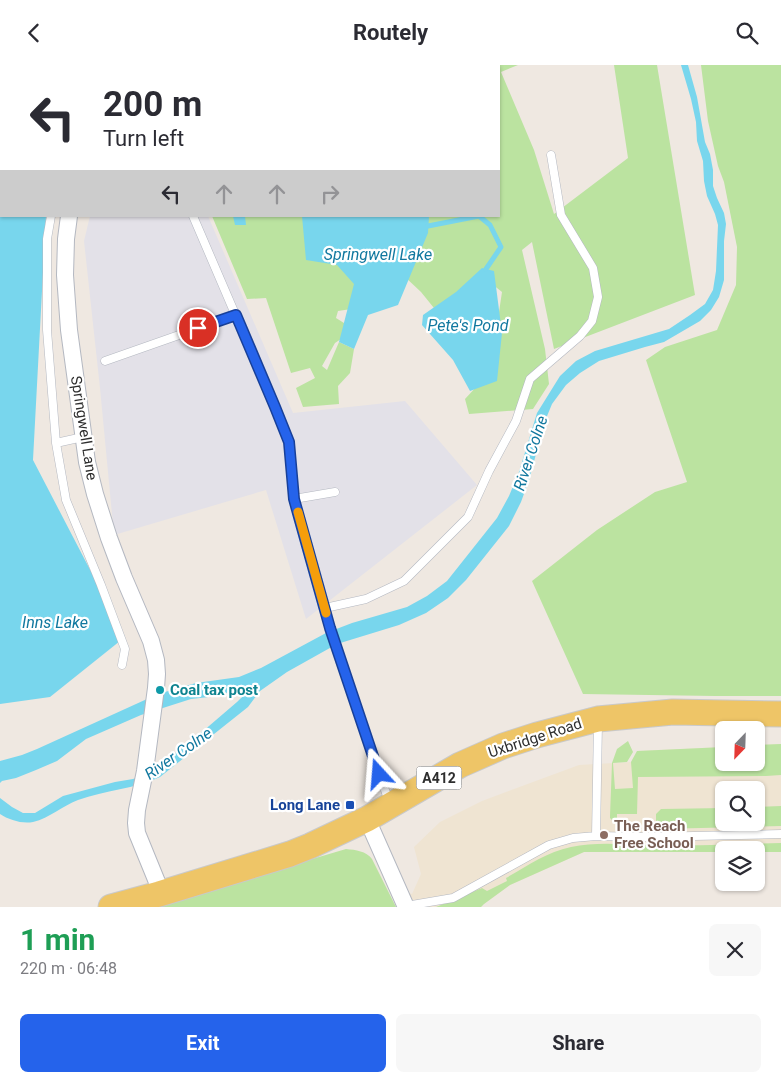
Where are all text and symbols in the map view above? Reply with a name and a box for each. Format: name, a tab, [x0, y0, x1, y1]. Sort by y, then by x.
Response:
icon: back	[20, 19, 48, 47]
icon: search	[733, 19, 761, 47]
text: Routely	[353, 20, 428, 45]
text: 200 m	[103, 84, 202, 125]
icon: left	[20, 85, 85, 150]
text: Turn left	[103, 126, 184, 151]
icon: left	[157, 180, 185, 208]
icon: ahead	[210, 180, 238, 208]
icon: ahead	[263, 180, 291, 208]
icon: right	[316, 180, 344, 208]
water label: Springwell Lake	[324, 245, 432, 264]
pin	[177, 307, 219, 349]
icon: arrive	[184, 314, 212, 342]
water label: Pete's Pond	[428, 316, 509, 335]
street label: Springwell Lane	[67, 374, 101, 482]
water label: River Colne	[509, 413, 552, 493]
water label: Inns Lake	[22, 613, 88, 632]
place label: Coal tax post	[170, 681, 258, 699]
marker: Coal tax post	[154, 684, 166, 696]
street label: Uxbridge Road	[486, 714, 584, 762]
north arrow	[715, 721, 765, 771]
map controls	[715, 721, 765, 891]
water label: River Colne	[141, 723, 216, 783]
position arrow	[352, 747, 404, 799]
road number: A412	[416, 766, 462, 789]
button: search	[715, 781, 765, 831]
place label: Long Lane	[270, 796, 340, 814]
marker: Long Lane	[344, 799, 356, 811]
place label: The Reach Free School	[614, 817, 694, 852]
marker: The Reach Free School	[598, 829, 610, 841]
button: layers	[715, 841, 765, 891]
text: 1 min	[20, 922, 95, 957]
button: close	[709, 924, 761, 976]
text: 220 m · 06:48	[20, 959, 117, 978]
button: Exit	[20, 1014, 386, 1072]
button: Share	[396, 1014, 761, 1072]

